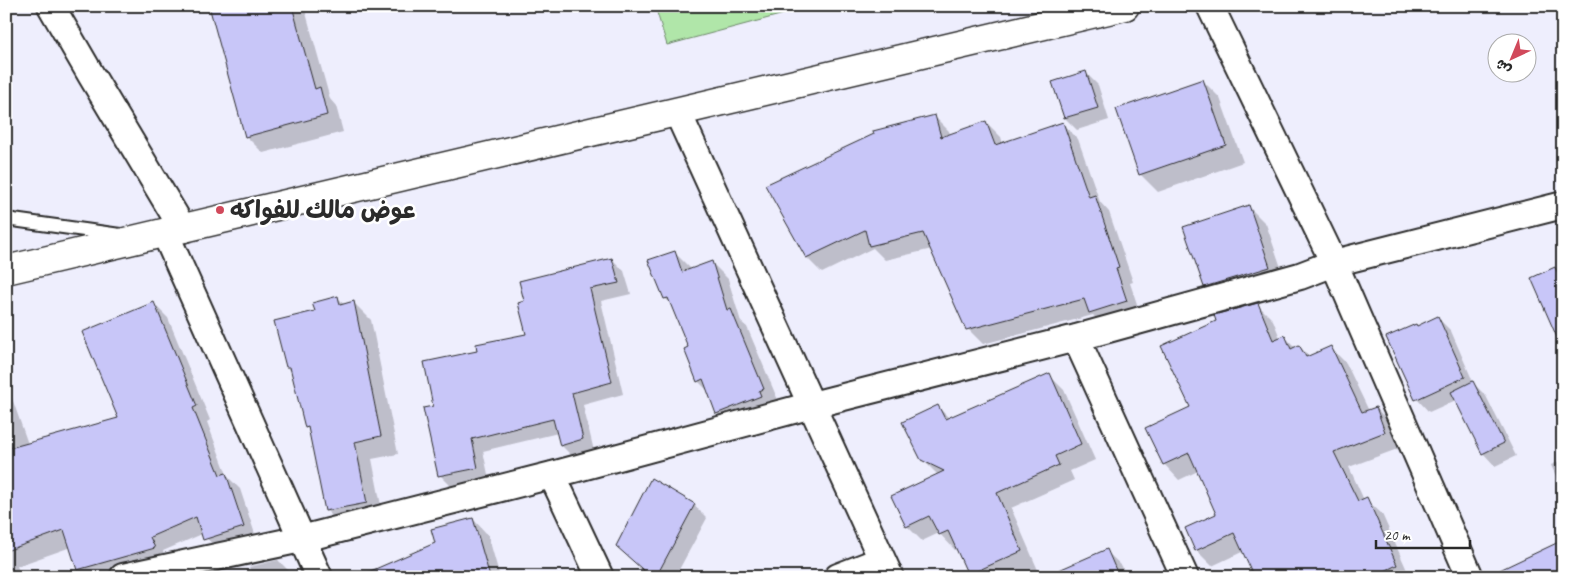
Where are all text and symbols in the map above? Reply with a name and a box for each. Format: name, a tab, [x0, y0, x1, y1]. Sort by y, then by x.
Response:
north arrow	[1486, 32, 1536, 82]
text: ش	[1492, 56, 1515, 78]
place label: عوض مالك للفواكه	[230, 195, 416, 225]
marker: عوض مالك للفواكه	[214, 204, 226, 216]
scale bar	[1376, 518, 1470, 550]
text: 20 m	[1384, 526, 1411, 545]

